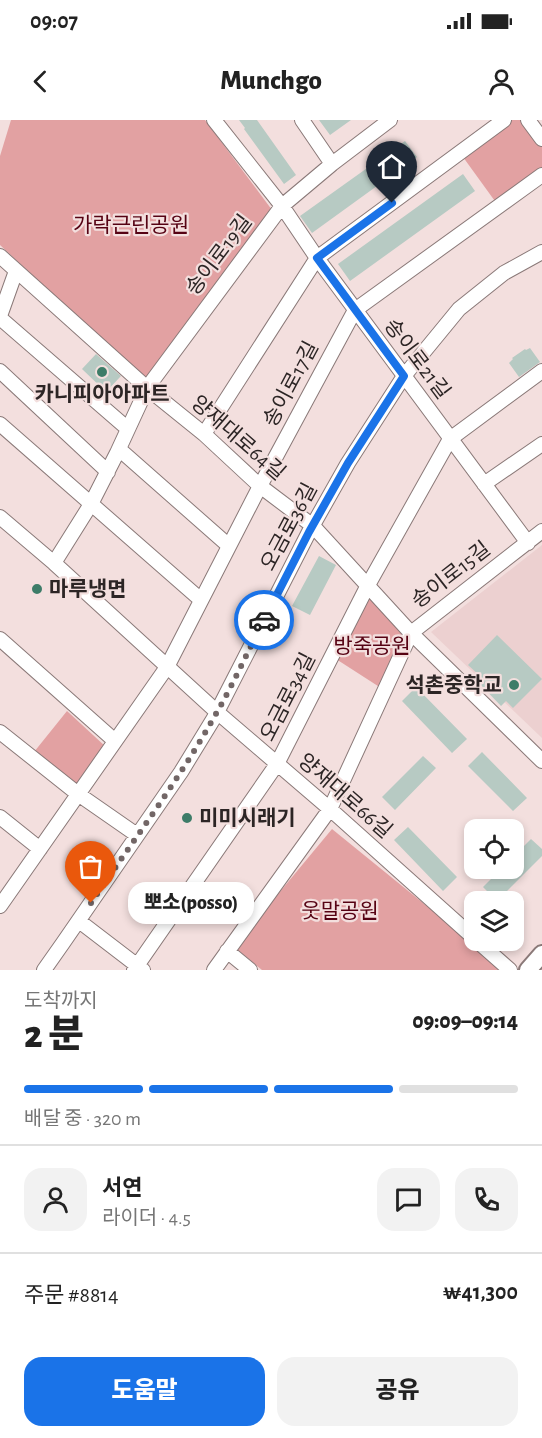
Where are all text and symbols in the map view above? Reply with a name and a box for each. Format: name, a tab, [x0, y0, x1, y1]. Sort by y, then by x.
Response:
text: 09:07	[30, 10, 78, 32]
icon: back	[24, 65, 57, 98]
icon: person	[485, 65, 518, 98]
text: Munchgo	[220, 67, 322, 94]
pin	[366, 141, 417, 203]
icon: home	[375, 150, 408, 183]
street label: 송이로19길	[181, 210, 256, 299]
park label: 가락근린공원	[73, 214, 189, 236]
street label: 송이로21길	[380, 315, 454, 403]
street label: 송이로17길	[259, 337, 322, 430]
marker: 카니피아아파트	[95, 365, 109, 379]
place label: 카니피아아파트	[34, 383, 170, 405]
street label: 양재대로64길	[187, 391, 290, 484]
street label: 오금로36길	[256, 479, 321, 574]
street label: 송이로15길	[407, 537, 494, 612]
place label: 마루냉면	[49, 578, 126, 600]
marker: 마루냉면	[30, 582, 44, 596]
courier	[234, 590, 294, 650]
icon: car	[248, 604, 281, 637]
park label: 방죽공원	[333, 635, 411, 657]
street label: 오금로34길	[256, 649, 319, 745]
place label: 석촌중학교	[405, 674, 502, 696]
marker: 석촌중학교	[507, 678, 521, 692]
street label: 양재대로66길	[294, 749, 396, 842]
place label: 미미시래기	[199, 807, 296, 829]
marker: 미미시래기	[180, 811, 194, 825]
map controls	[464, 819, 524, 951]
button: locate	[464, 819, 524, 879]
pin	[65, 841, 116, 903]
icon: bag	[74, 850, 107, 883]
callout: 뽀소(posso)	[127, 882, 253, 924]
button: layers	[464, 891, 524, 951]
text: 뽀소(posso)	[144, 893, 238, 913]
park label: 웃말공원	[301, 900, 379, 922]
text: 도착까지	[24, 991, 98, 1011]
text: 09:09–09:14	[412, 1010, 518, 1032]
text: 2 분	[24, 1016, 84, 1055]
text: 배달 중 · 320 m	[24, 1109, 141, 1129]
button: person	[24, 1168, 87, 1231]
button: chat	[377, 1168, 440, 1231]
button: phone	[455, 1168, 518, 1231]
text: 서연	[102, 1177, 142, 1199]
text: 라이더 · 4.5	[102, 1208, 191, 1228]
text: ₩41,300	[443, 1281, 518, 1303]
text: 주문 #8814	[24, 1284, 118, 1306]
button: 도움말	[24, 1357, 265, 1426]
button: 공유	[277, 1357, 518, 1426]

